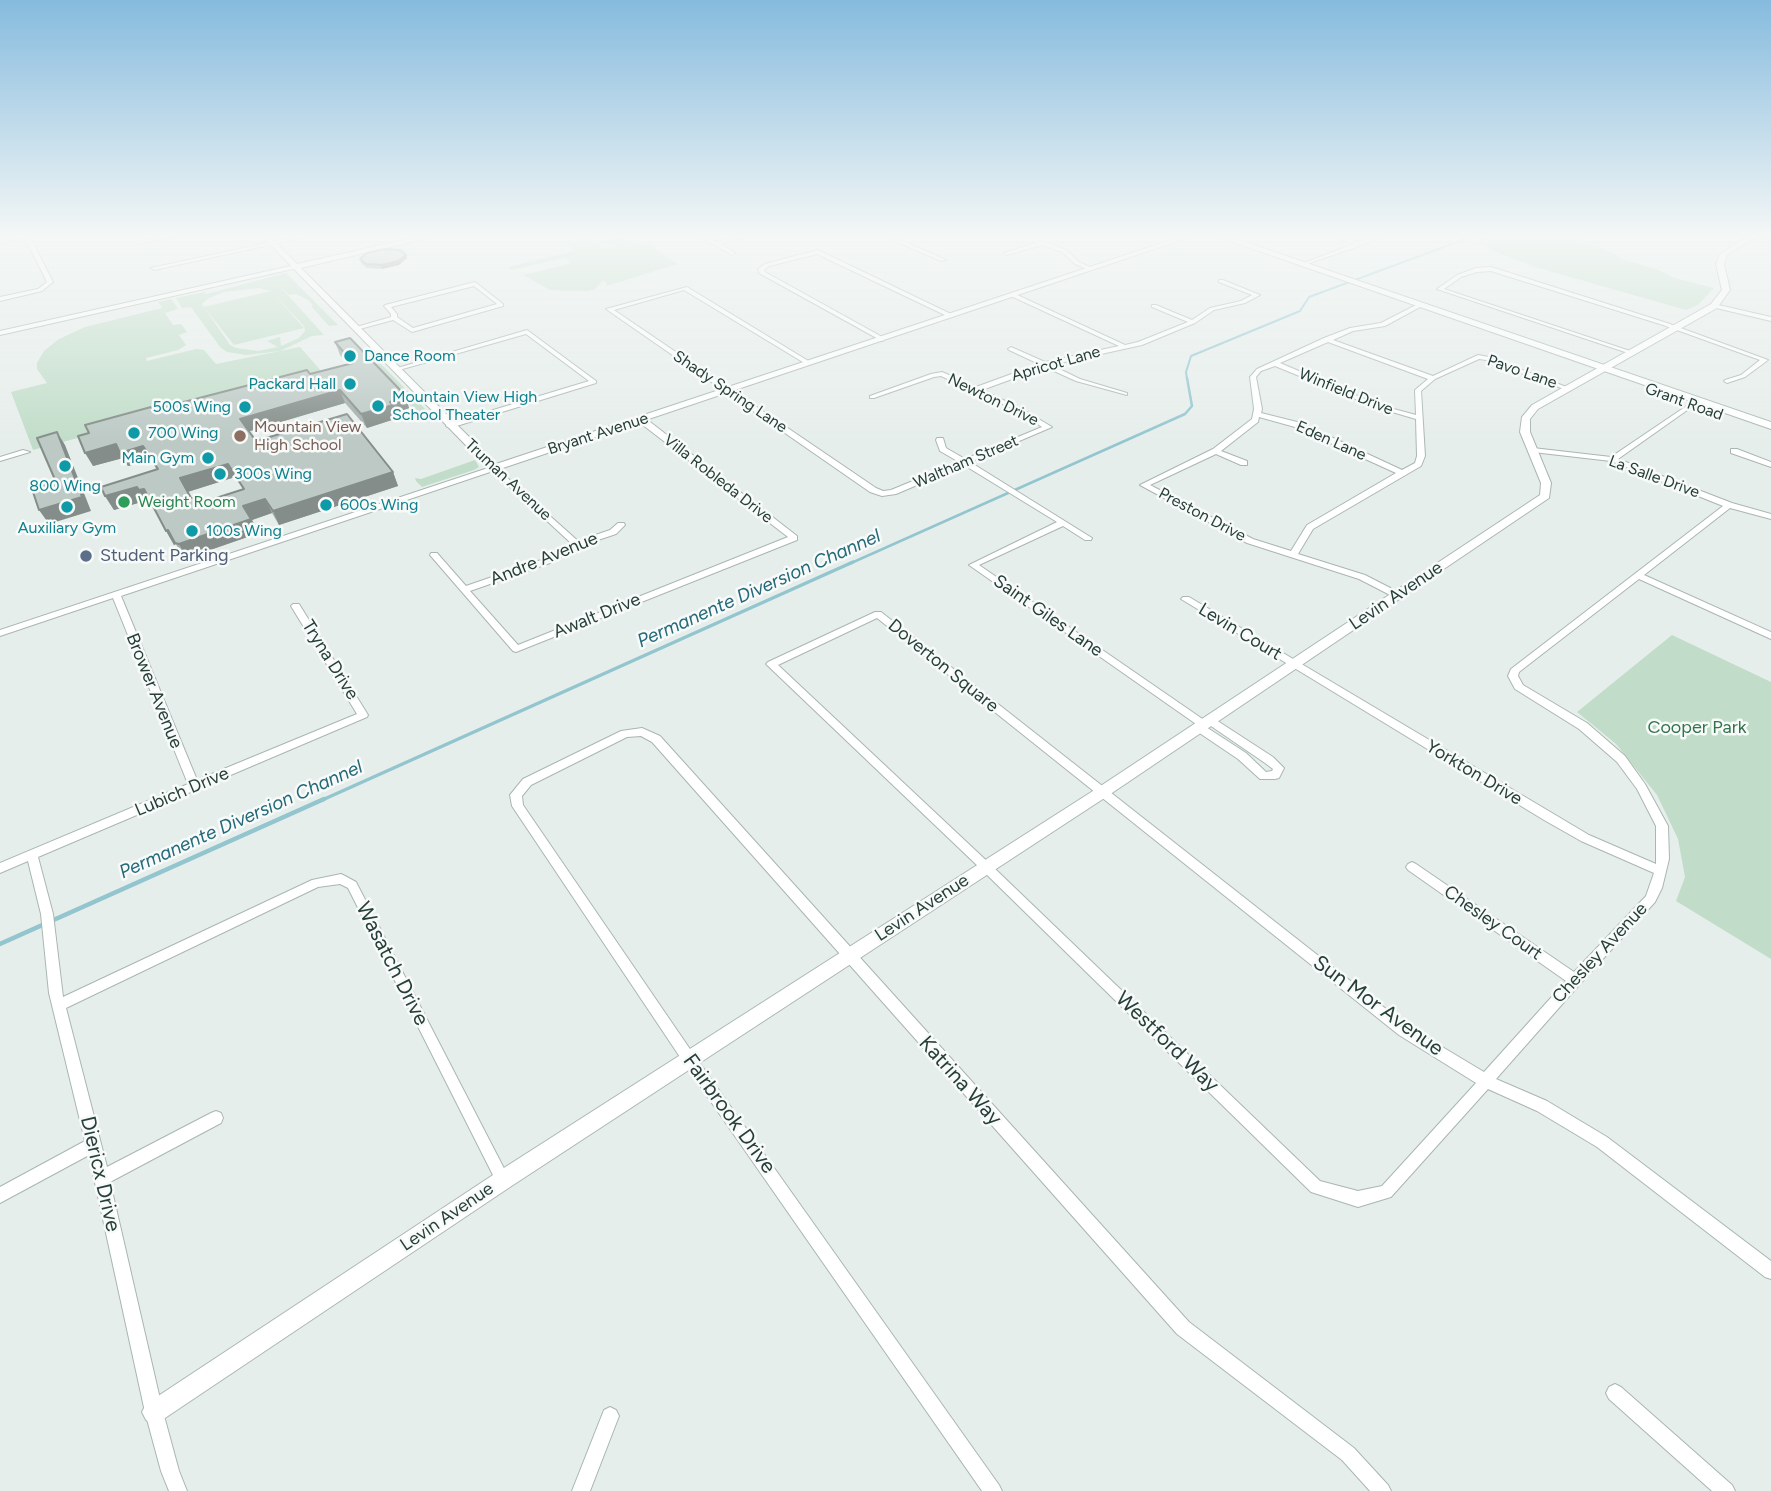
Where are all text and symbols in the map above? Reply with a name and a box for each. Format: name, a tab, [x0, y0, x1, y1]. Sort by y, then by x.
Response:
street label: Apricot Lane	[1009, 342, 1103, 386]
place label: Dance Room	[364, 346, 456, 366]
street label: Shady Spring Lane	[669, 347, 791, 437]
marker: Dance Room	[342, 348, 358, 364]
street label: Pavo Lane	[1485, 351, 1559, 393]
street label: Winfield Drive	[1296, 364, 1396, 420]
street label: Newton Drive	[944, 370, 1042, 430]
place label: Packard Hall	[248, 374, 336, 394]
marker: Packard Hall	[342, 376, 358, 392]
street label: Grant Road	[1642, 379, 1726, 425]
place label: Mountain View High School Theater	[392, 387, 537, 425]
place label: 500s Wing	[152, 397, 231, 417]
marker: Mountain View High School Theater	[370, 398, 386, 414]
marker: 500s Wing	[237, 399, 253, 415]
street label: Bryant Avenue	[545, 409, 651, 459]
place label: Mountain View High School	[254, 417, 361, 455]
street label: Eden Lane	[1293, 417, 1369, 465]
place label: 700 Wing	[148, 423, 218, 443]
marker: 700 Wing	[126, 425, 142, 441]
marker: Mountain View High School	[232, 428, 248, 444]
street label: Villa Robleda Drive	[660, 430, 776, 528]
street label: Waltham Street	[911, 431, 1021, 493]
street label: Truman Avenue	[461, 435, 555, 525]
place label: Main Gym	[122, 448, 194, 468]
marker: Main Gym	[200, 450, 216, 466]
street label: La Salle Drive	[1606, 452, 1702, 502]
marker: 800 Wing	[57, 458, 73, 474]
place label: 300s Wing	[234, 464, 312, 484]
marker: 300s Wing	[212, 466, 228, 482]
place label: 800 Wing	[29, 476, 101, 496]
street label: Preston Drive	[1155, 484, 1249, 546]
place label: Weight Room	[138, 492, 236, 512]
marker: Weight Room	[116, 494, 132, 510]
place label: 600s Wing	[340, 495, 418, 515]
marker: 600s Wing	[318, 497, 334, 513]
marker: Auxiliary Gym	[59, 499, 75, 515]
place label: Auxiliary Gym	[18, 518, 116, 538]
place label: 100s Wing	[206, 521, 282, 541]
marker: 100s Wing	[184, 523, 200, 539]
water label: Permanente Diversion Channel	[634, 525, 884, 653]
street label: Andre Avenue	[487, 528, 601, 590]
place label: Student Parking	[100, 545, 229, 567]
marker: Student Parking	[78, 548, 94, 564]
street label: Levin Avenue	[1345, 557, 1447, 635]
street label: Saint Giles Lane	[989, 570, 1107, 662]
street label: Awalt Drive	[550, 589, 644, 643]
street label: Levin Court	[1194, 599, 1286, 665]
street label: Doverton Square	[883, 615, 1003, 717]
street label: Tryna Drive	[297, 616, 363, 704]
street label: Brower Avenue	[121, 630, 187, 752]
park label: Cooper Park	[1647, 717, 1747, 739]
street label: Yorkton Drive	[1422, 736, 1526, 810]
water label: Permanente Diversion Channel	[116, 756, 366, 884]
street label: Lubich Drive	[132, 763, 232, 821]
street label: Levin Avenue	[871, 870, 973, 946]
street label: Chesley Court	[1440, 881, 1546, 965]
street label: Wasatch Drive	[350, 898, 434, 1030]
street label: Chesley Avenue	[1548, 898, 1652, 1008]
street label: Sun Mor Avenue	[1308, 950, 1448, 1062]
street label: Westford Way	[1110, 986, 1224, 1098]
street label: Katrina Way	[913, 1031, 1007, 1131]
street label: Fairbrook Drive	[677, 1049, 781, 1179]
street label: Diericx Drive	[74, 1114, 126, 1234]
street label: Levin Avenue	[396, 1178, 498, 1256]

